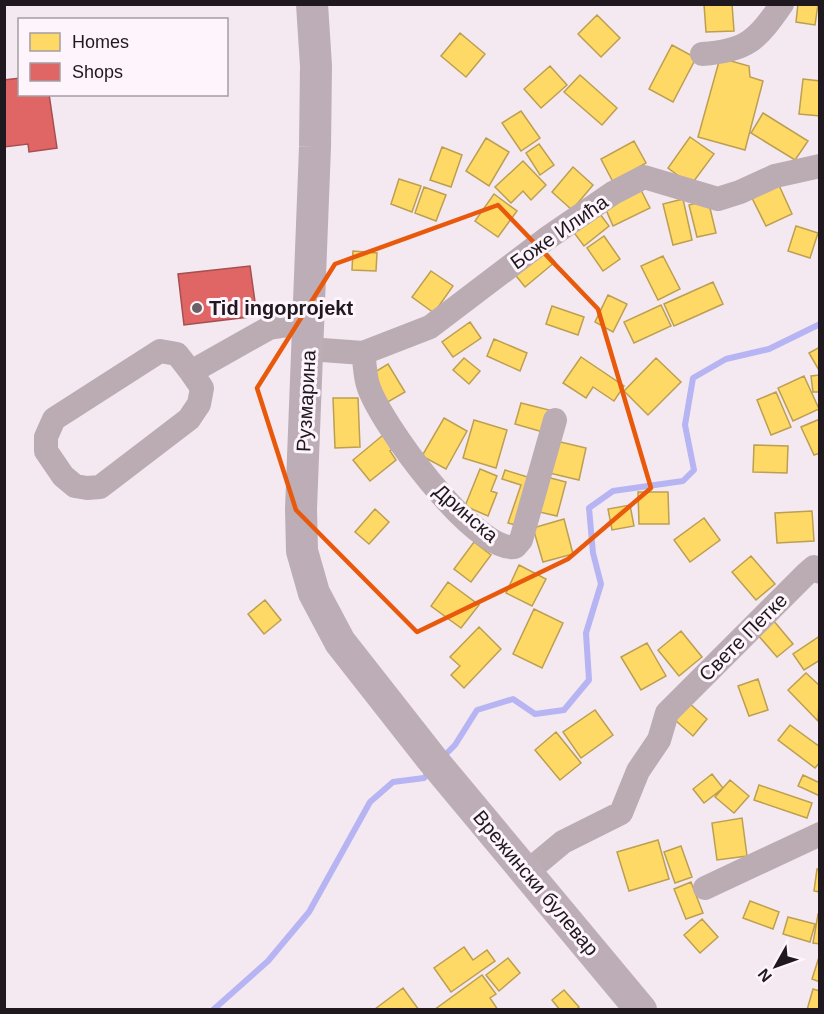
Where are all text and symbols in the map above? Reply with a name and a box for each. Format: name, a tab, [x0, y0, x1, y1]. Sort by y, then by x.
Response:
legend	[18, 18, 228, 96]
text: Homes	[72, 32, 129, 52]
text: Shops	[72, 62, 123, 82]
street label: Боже Илића	[506, 190, 613, 274]
place label: Tid ingoprojekt	[209, 297, 353, 319]
marker: Tid ingoprojekt	[190, 301, 204, 315]
street label: Рузмарина	[292, 349, 320, 452]
street label: Дринска	[430, 479, 503, 547]
street label: Свете Петке	[695, 589, 791, 685]
street label: Врежински булевар	[469, 806, 603, 960]
north arrow	[746, 936, 806, 996]
text: N	[755, 965, 775, 985]

